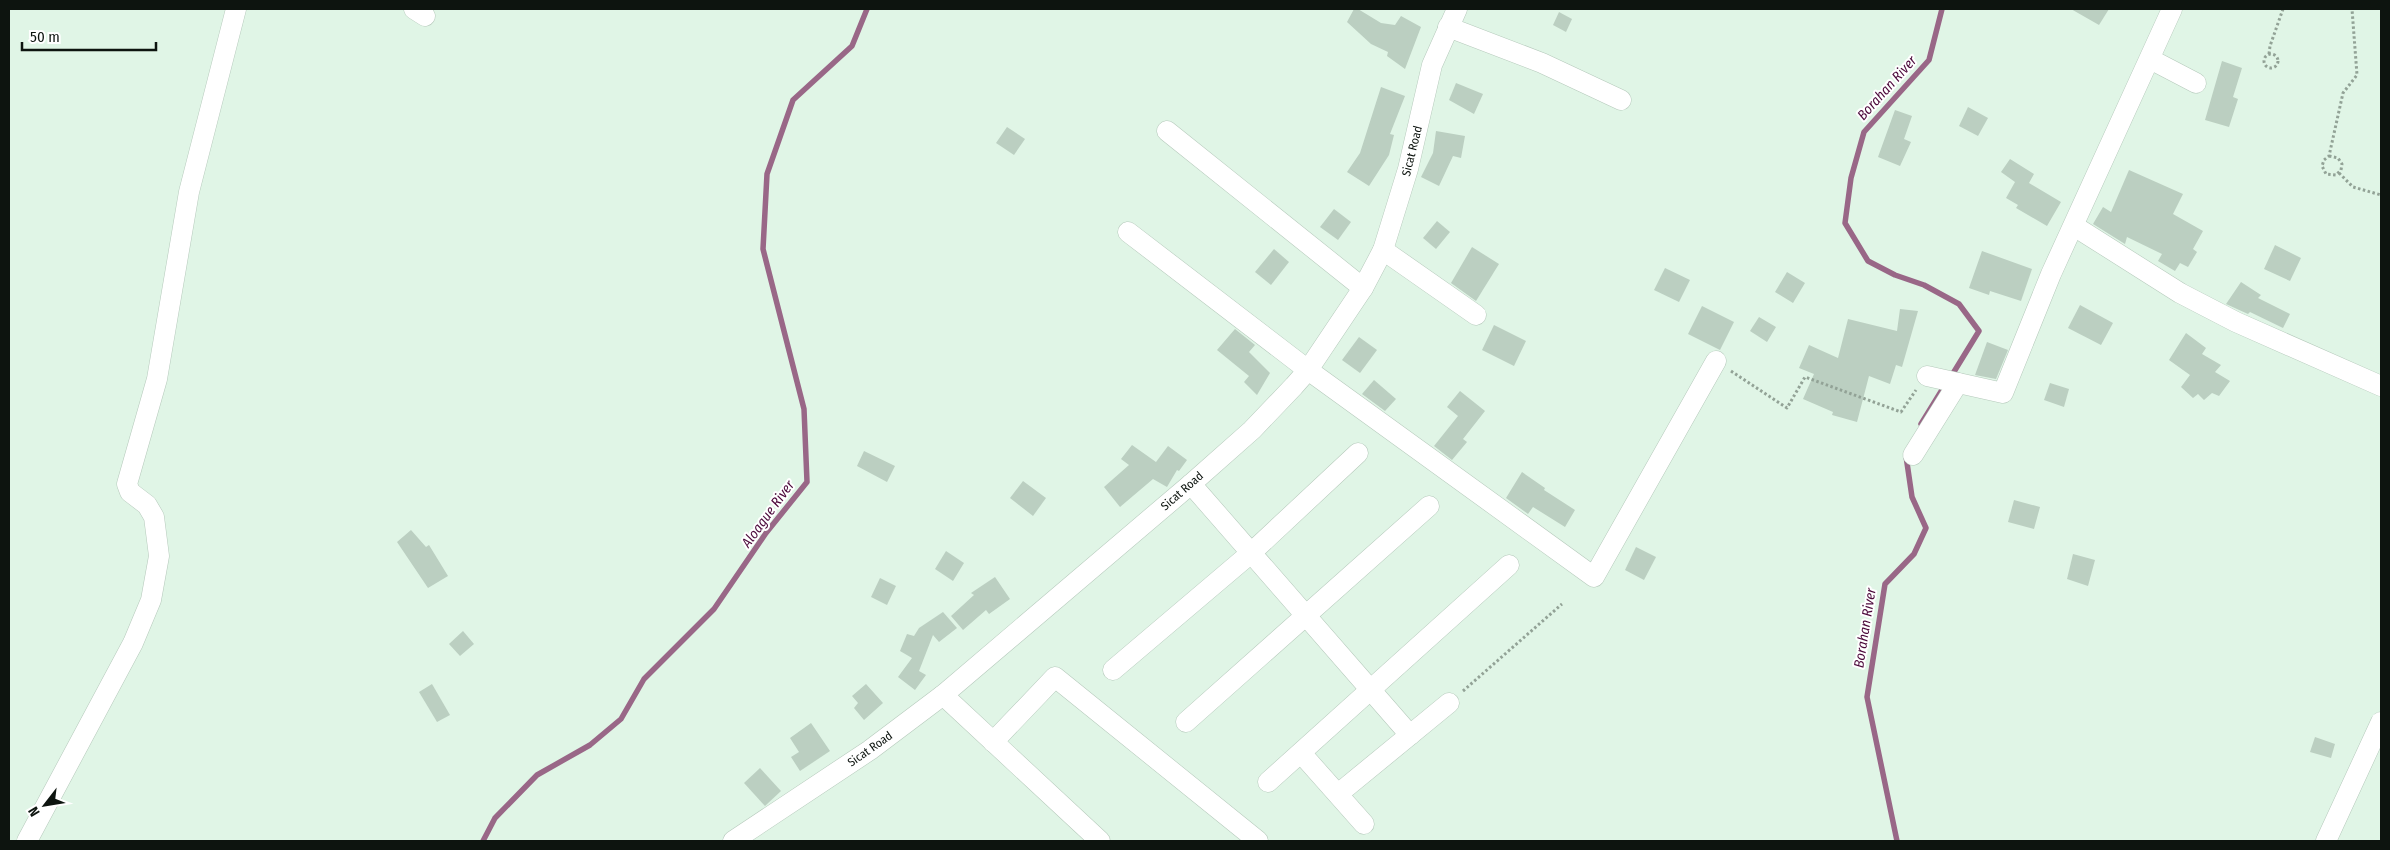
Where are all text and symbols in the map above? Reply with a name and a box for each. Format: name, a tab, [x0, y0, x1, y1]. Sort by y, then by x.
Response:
scale bar	[22, 20, 156, 52]
text: 50 m	[30, 28, 60, 46]
water label: Borahan River	[1854, 52, 1921, 124]
street label: Sicat Road	[1399, 124, 1425, 178]
street label: Sicat Road	[1158, 469, 1206, 513]
water label: Aloague River	[737, 476, 799, 552]
water label: Borahan River	[1850, 586, 1880, 669]
street label: Sicat Road	[845, 728, 895, 770]
north arrow	[20, 780, 70, 830]
text: N	[25, 803, 44, 819]

